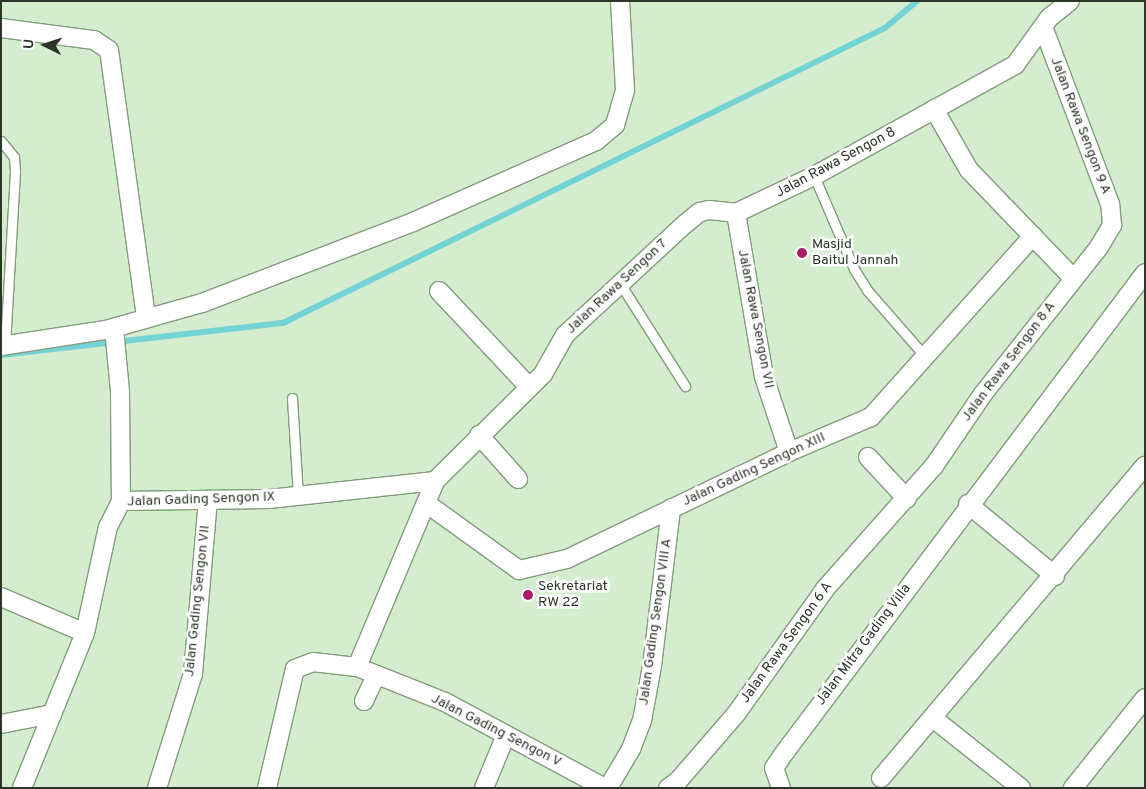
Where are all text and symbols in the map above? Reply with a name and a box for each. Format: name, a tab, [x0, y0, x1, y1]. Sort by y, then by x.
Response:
north arrow	[20, 20, 70, 70]
text: U	[21, 38, 38, 49]
street label: Jalan Rawa Sengon 9 A	[1046, 55, 1114, 197]
street label: Jalan Rawa Sengon 8	[773, 124, 899, 202]
street label: Jalan Rawa Sengon 7	[563, 236, 671, 338]
place label: Masjid Baitul Jannah	[812, 237, 898, 270]
marker: Masjid Baitul Jannah	[796, 247, 808, 259]
street label: Jalan Rawa Sengon VII	[733, 248, 777, 390]
street label: Jalan Rawa Sengon 8 A	[958, 299, 1060, 425]
street label: Jalan Gading Sengon XIII	[680, 429, 828, 511]
street label: Jalan Gading Sengon IX	[127, 489, 275, 511]
street label: Jalan Gading Sengon VII	[182, 524, 214, 678]
street label: Jalan Gading Sengon VIII A	[636, 537, 676, 707]
place label: Sekretariat RW 22	[538, 579, 608, 612]
street label: Jalan Rawa Sengon 6 A	[737, 579, 837, 707]
street label: Jalan Mitra Gading Villa	[813, 581, 915, 709]
marker: Sekretariat RW 22	[522, 589, 534, 601]
street label: Jalan Gading Sengon V	[428, 691, 564, 771]

